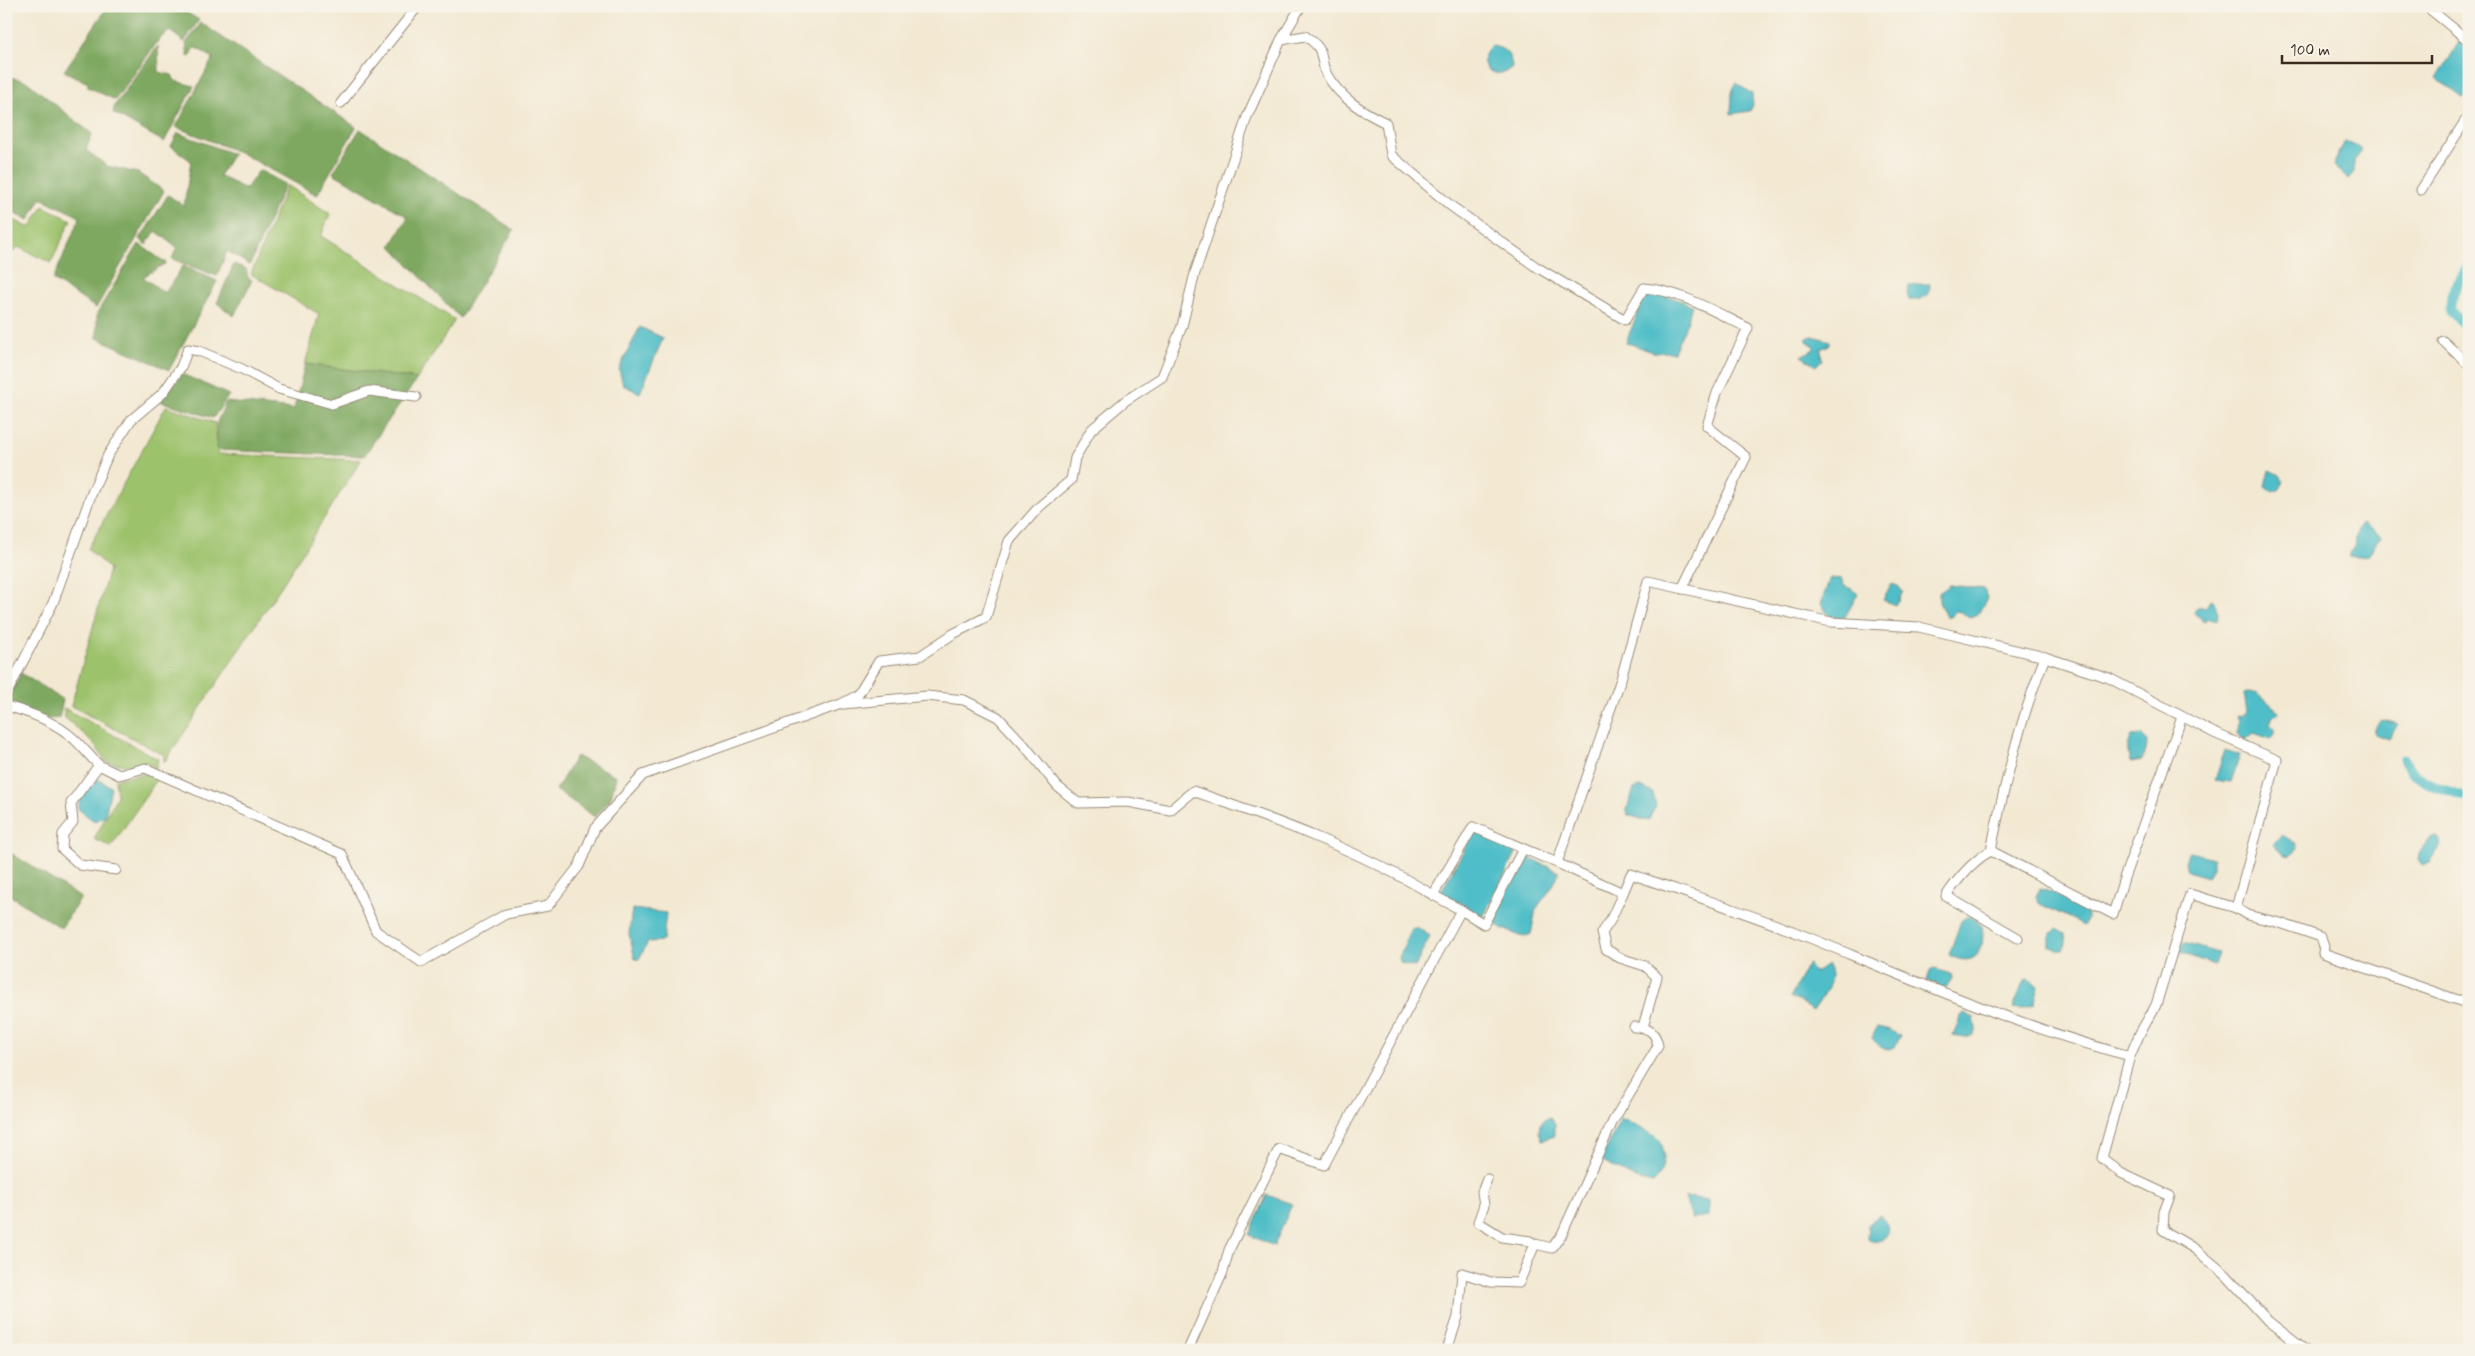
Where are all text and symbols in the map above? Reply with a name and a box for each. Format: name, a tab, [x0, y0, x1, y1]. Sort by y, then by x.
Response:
scale bar	[2282, 32, 2432, 64]
text: 100 m	[2290, 41, 2330, 61]

